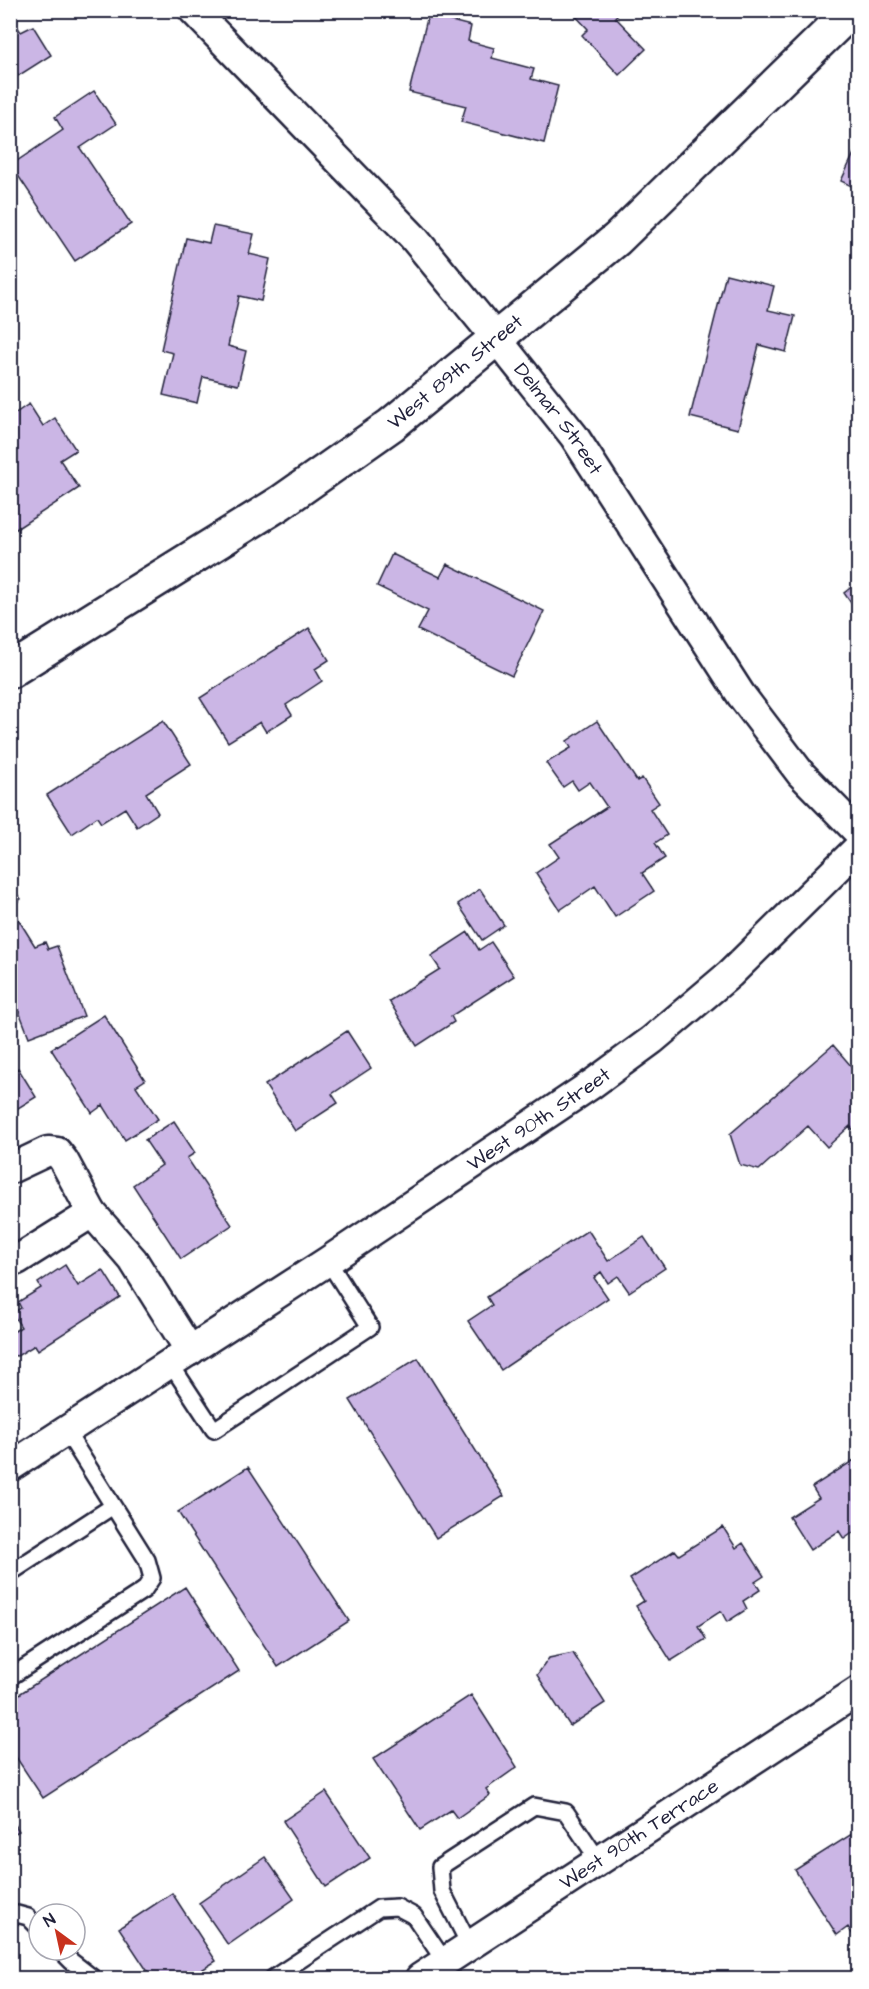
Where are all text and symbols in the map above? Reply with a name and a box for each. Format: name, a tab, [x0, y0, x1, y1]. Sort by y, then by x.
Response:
street label: West 89th Street	[382, 308, 529, 436]
street label: Delmar Street	[507, 357, 609, 480]
street label: West 90th Street	[462, 1061, 616, 1178]
street label: West 90th Terrace	[554, 1772, 724, 1897]
north arrow	[27, 1902, 87, 1962]
text: N	[39, 1908, 60, 1932]

